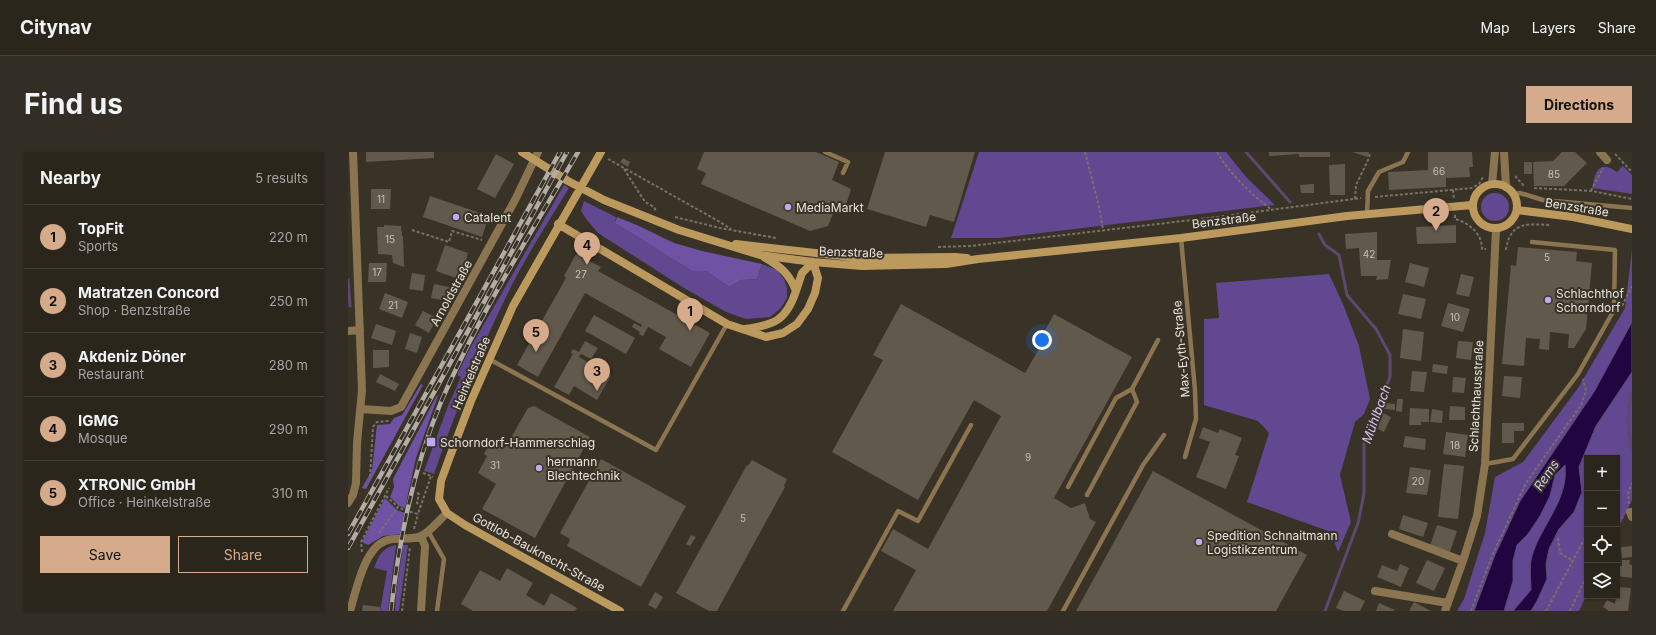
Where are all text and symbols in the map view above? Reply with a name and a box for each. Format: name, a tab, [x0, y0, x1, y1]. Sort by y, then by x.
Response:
text: Citynav	[20, 16, 92, 39]
text: Map	[1481, 19, 1510, 36]
text: Layers	[1532, 19, 1576, 36]
text: Share	[1598, 19, 1636, 36]
button: Directions	[1526, 86, 1632, 123]
text: Find us	[24, 87, 123, 121]
house number: 66	[1433, 165, 1445, 177]
text: Nearby	[40, 168, 101, 188]
house number: 85	[1548, 168, 1560, 180]
text: 5 results	[255, 170, 308, 186]
house number: 11	[377, 193, 385, 205]
street label: Benzstraße	[1544, 195, 1610, 219]
pin: 2	[1423, 198, 1449, 231]
place label: MediaMarkt	[796, 200, 864, 215]
marker: MediaMarkt	[783, 202, 793, 212]
street label: Benzstraße	[1191, 209, 1257, 231]
place label: Catalent	[464, 210, 511, 225]
marker: Catalent	[451, 212, 461, 222]
text: TopFit	[78, 219, 124, 238]
text: 1	[50, 229, 56, 245]
text: 220 m	[269, 229, 308, 245]
pin: 4	[574, 232, 600, 265]
house number: 15	[385, 233, 395, 245]
text: Sports	[78, 238, 118, 254]
street label: Benzstraße	[819, 243, 883, 261]
house number: 42	[1363, 248, 1375, 260]
house number: 5	[1544, 251, 1550, 263]
street label: Arnoldstraße	[427, 257, 475, 329]
house number: 17	[372, 266, 382, 278]
house number: 27	[575, 268, 587, 280]
text: Matratzen Concord	[78, 283, 219, 302]
place label: Schlachthof Schorndorf	[1556, 286, 1624, 315]
text: 2	[49, 293, 57, 309]
text: 250 m	[269, 293, 308, 309]
marker: Schlachthof Schorndorf	[1543, 295, 1553, 305]
pin: 1	[677, 298, 703, 331]
house number: 21	[388, 299, 398, 311]
street label: Max-Eyth-Straße	[1169, 300, 1193, 398]
text: Shop · Benzstraße	[78, 302, 191, 318]
house number: 10	[1450, 311, 1460, 323]
pin: 5	[523, 319, 549, 352]
your location	[1032, 330, 1052, 350]
street label: Heinkelstraße	[449, 334, 493, 412]
street label: Schlachthausstraße	[1466, 340, 1486, 452]
text: Akdeniz Döner	[78, 347, 186, 366]
text: 3	[49, 357, 57, 373]
text: 280 m	[269, 357, 308, 373]
pin: 3	[584, 358, 610, 391]
text: Restaurant	[78, 366, 144, 382]
water label: Mühlbach	[1358, 382, 1394, 446]
text: IGMG	[78, 411, 119, 430]
text: 4	[49, 421, 57, 437]
text: 290 m	[269, 421, 308, 437]
text: Mosque	[78, 430, 128, 446]
place label: Schorndorf-Hammerschlag	[440, 435, 595, 450]
marker: Schorndorf-Hammerschlag	[425, 436, 437, 448]
house number: 18	[1450, 439, 1460, 451]
house number: 9	[1025, 451, 1031, 463]
place label: hermann Blechtechnik	[547, 454, 620, 483]
map controls	[1584, 455, 1620, 599]
button: +	[1584, 455, 1620, 491]
water label: Rems	[1530, 456, 1562, 494]
house number: 31	[490, 459, 500, 471]
marker: hermann Blechtechnik	[534, 463, 544, 473]
text: XTRONIC GmbH	[78, 475, 196, 494]
house number: 20	[1412, 475, 1424, 487]
text: 5	[49, 485, 57, 501]
text: 310 m	[271, 485, 308, 501]
button: −	[1584, 491, 1620, 527]
text: Office · Heinkelstraße	[78, 494, 211, 510]
street label: Gottlob-Bauknecht-Straße	[470, 509, 608, 595]
house number: 5	[740, 512, 746, 524]
button: locate	[1584, 527, 1620, 563]
place label: Spedition Schnaitmann Logistikzentrum	[1207, 528, 1338, 557]
button: Save	[40, 536, 170, 573]
button: Share	[178, 536, 308, 573]
marker: Spedition Schnaitmann Logistikzentrum	[1194, 537, 1204, 547]
button: layers	[1584, 563, 1620, 599]

